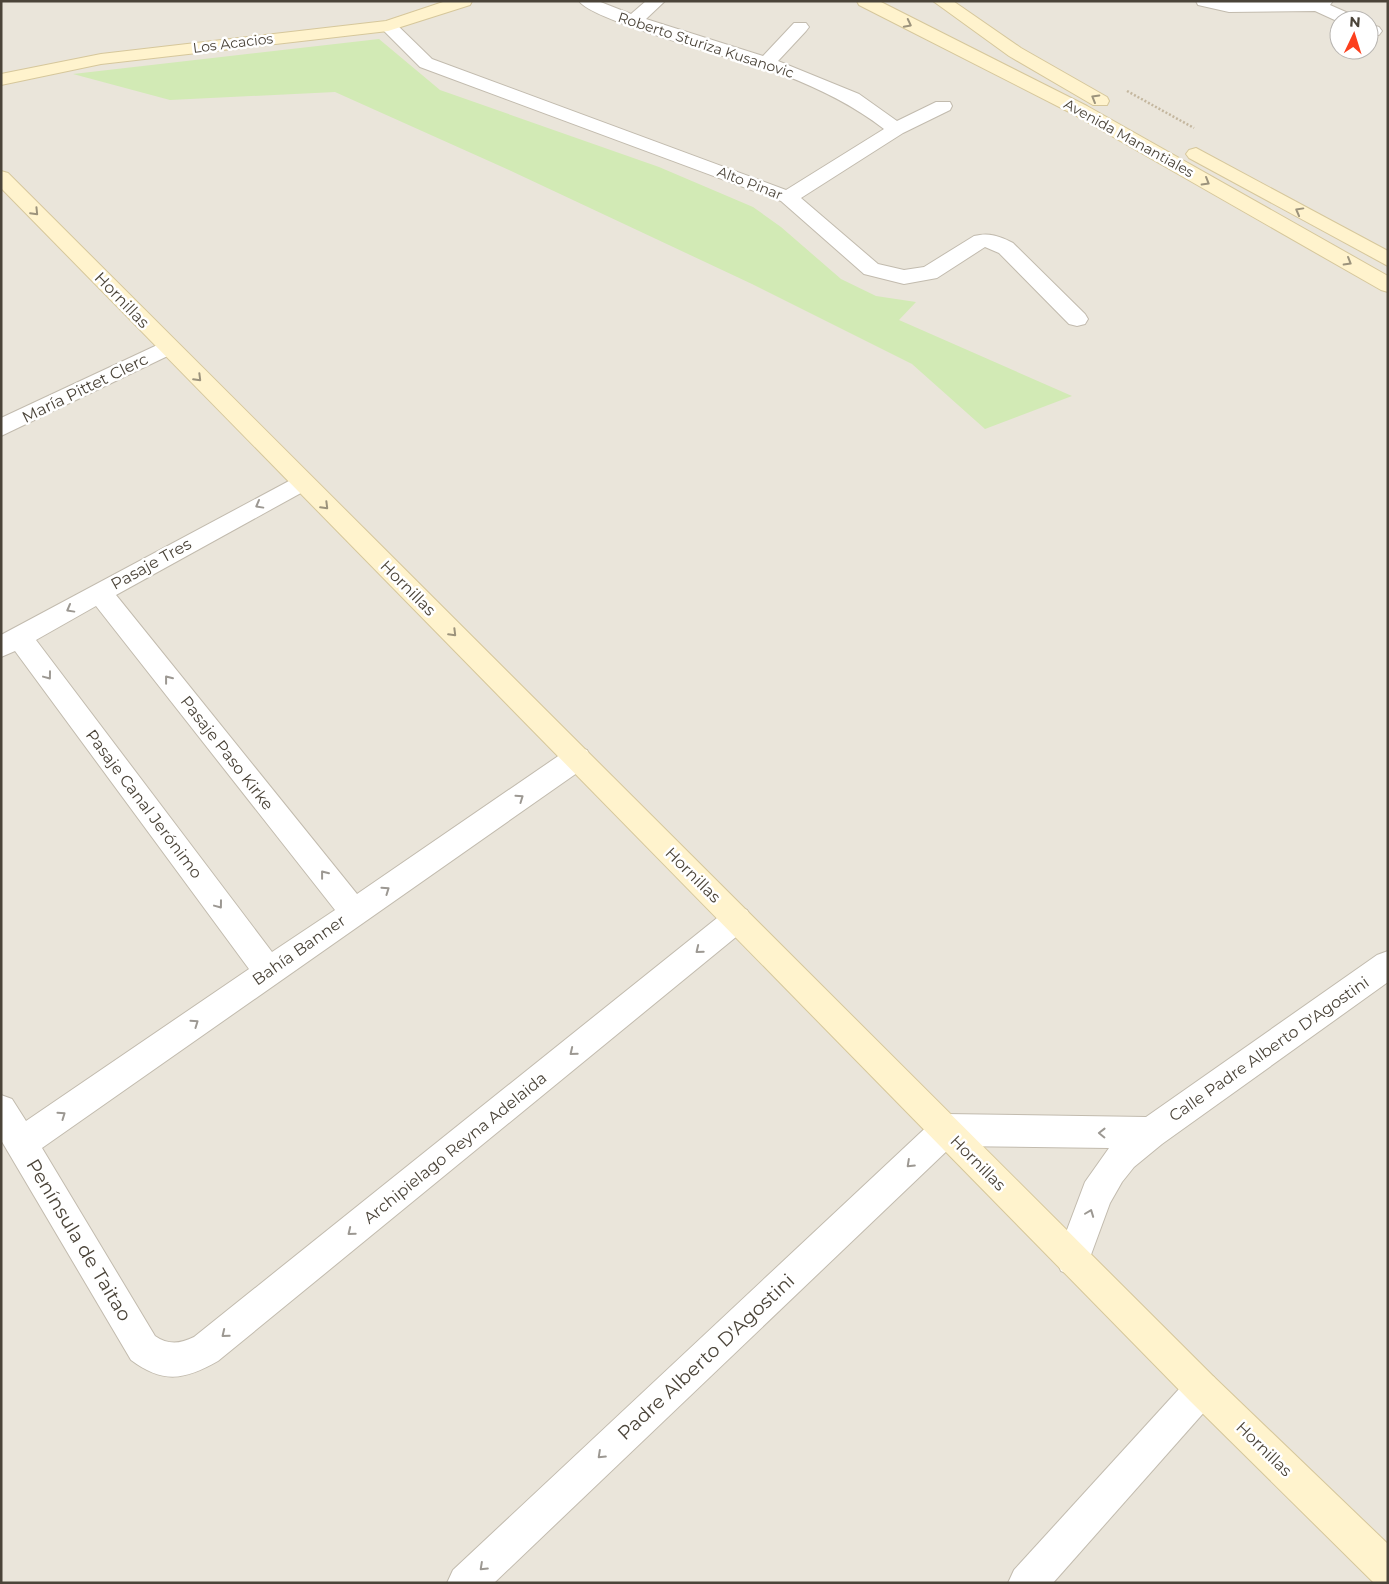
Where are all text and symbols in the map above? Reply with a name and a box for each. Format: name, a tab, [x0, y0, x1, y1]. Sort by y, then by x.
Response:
street label: Roberto Sturiza Kusanovic	[616, 8, 796, 82]
north arrow	[1329, 10, 1379, 60]
text: N	[1349, 13, 1361, 31]
one-way arrow	[903, 18, 912, 28]
street label: Los Acacios	[192, 29, 274, 57]
street label: Avenida Manantiales	[1061, 95, 1197, 181]
one-way arrow	[1092, 95, 1101, 105]
street label: Alto Pinar	[715, 162, 786, 204]
one-way arrow	[1201, 175, 1210, 185]
one-way arrow	[30, 206, 39, 215]
one-way arrow	[1295, 207, 1304, 217]
one-way arrow	[1342, 256, 1351, 266]
street label: Hornillas	[91, 268, 153, 332]
street label: María Pittet Clerc	[19, 349, 151, 427]
one-way arrow	[193, 372, 202, 381]
one-way arrow	[255, 499, 264, 509]
one-way arrow	[320, 500, 329, 509]
street label: Pasaje Tres	[108, 534, 195, 594]
street label: Hornillas	[376, 556, 440, 620]
one-way arrow	[67, 603, 76, 613]
one-way arrow	[447, 627, 456, 636]
one-way arrow	[42, 670, 51, 680]
one-way arrow	[164, 675, 173, 684]
street label: Pasaje Paso Kirke	[176, 692, 278, 814]
street label: Pasaje Canal Jerónimo	[82, 726, 206, 882]
one-way arrow	[514, 795, 524, 804]
street label: Hornillas	[661, 843, 725, 907]
one-way arrow	[321, 871, 329, 880]
one-way arrow	[380, 887, 390, 896]
one-way arrow	[213, 899, 221, 908]
street label: Bahía Banner	[249, 911, 349, 989]
one-way arrow	[696, 944, 705, 952]
street label: Calle Padre Alberto D'Agostini	[1165, 972, 1373, 1126]
one-way arrow	[189, 1020, 199, 1029]
one-way arrow	[570, 1047, 579, 1055]
street label: Archipielago Reyna Adelaida	[360, 1068, 550, 1228]
one-way arrow	[56, 1112, 65, 1121]
one-way arrow	[1098, 1127, 1106, 1138]
street label: Hornillas	[946, 1131, 1010, 1195]
street label: Península de Taitao	[21, 1155, 137, 1325]
one-way arrow	[907, 1158, 916, 1167]
one-way arrow	[1084, 1209, 1094, 1218]
one-way arrow	[348, 1226, 357, 1235]
street label: Padre Alberto D'Agostini	[613, 1269, 799, 1445]
one-way arrow	[222, 1328, 231, 1336]
street label: Hornillas	[1232, 1418, 1296, 1480]
one-way arrow	[598, 1449, 607, 1458]
one-way arrow	[479, 1561, 488, 1570]

